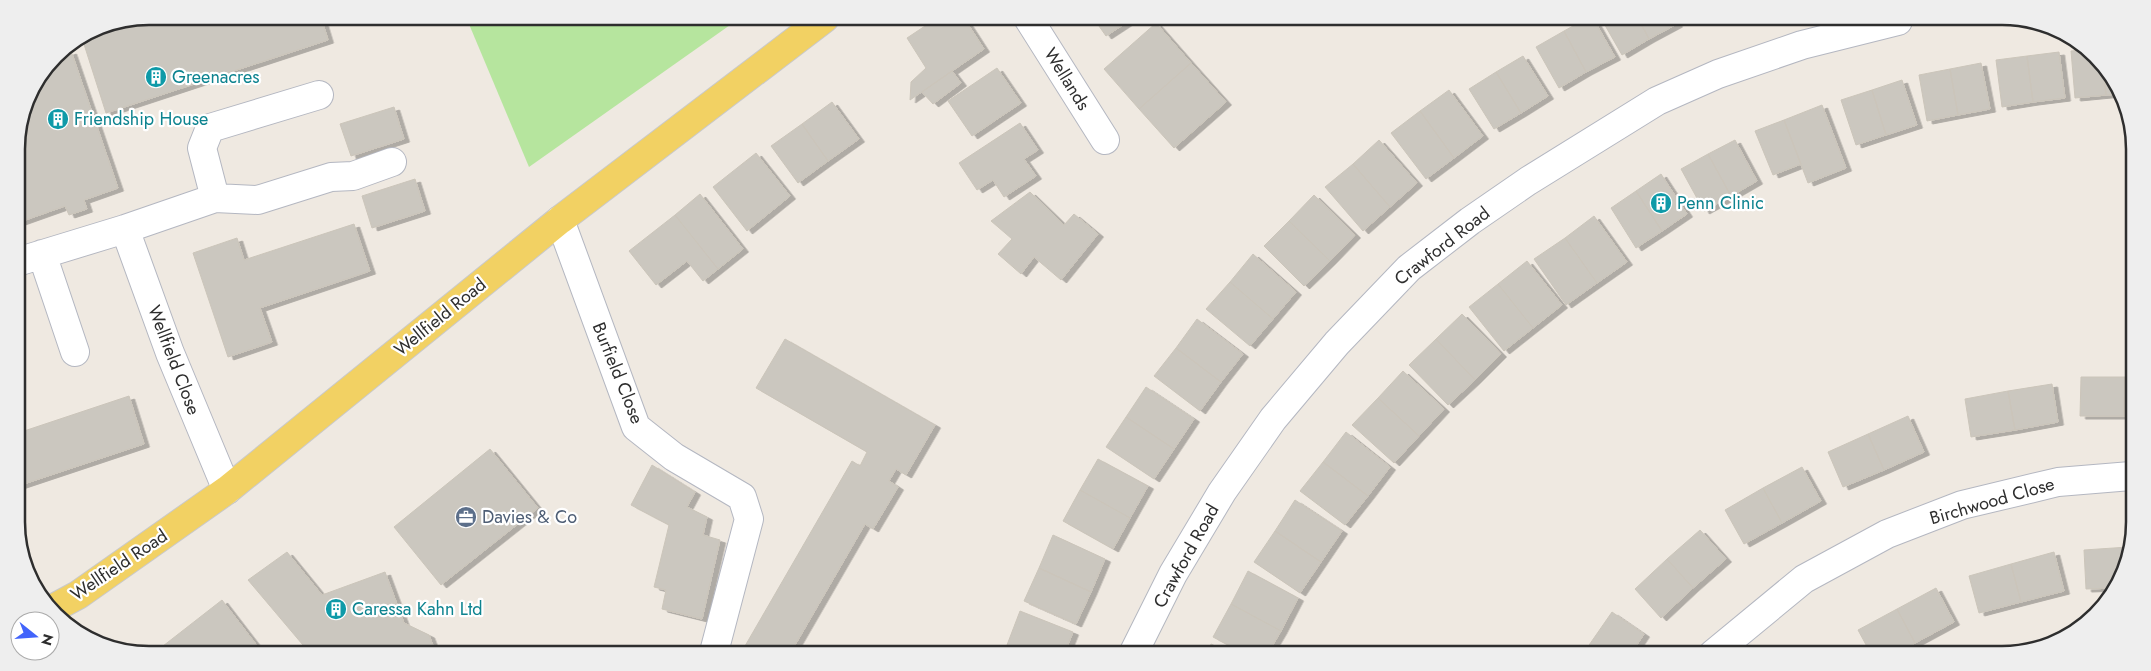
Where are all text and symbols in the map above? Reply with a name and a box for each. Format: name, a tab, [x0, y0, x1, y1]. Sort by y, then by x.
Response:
street label: Wellands	[1038, 43, 1096, 115]
place label: Greenacres	[172, 64, 260, 90]
building icon: Greenacres	[144, 65, 168, 89]
place label: Friendship House	[74, 106, 208, 132]
building icon: Friendship House	[46, 107, 70, 131]
place label: Penn Clinic	[1677, 190, 1764, 216]
building icon: Penn Clinic	[1649, 191, 1673, 215]
street label: Crawford Road	[1389, 200, 1495, 292]
street label: Wellfield Road	[388, 272, 492, 362]
street label: Wellfield Close	[141, 301, 207, 419]
street label: Burfield Close	[586, 318, 650, 428]
street label: Birchwood Close	[1927, 471, 2057, 531]
street label: Crawford Road	[1147, 499, 1225, 613]
place label: Davies & Co	[482, 504, 577, 530]
office icon: Davies & Co	[454, 505, 478, 529]
street label: Wellfield Road	[65, 523, 173, 607]
place label: Caressa Kahn Ltd	[352, 596, 483, 622]
building icon: Caressa Kahn Ltd	[324, 597, 348, 621]
north arrow	[10, 611, 60, 661]
text: N	[36, 632, 59, 648]

